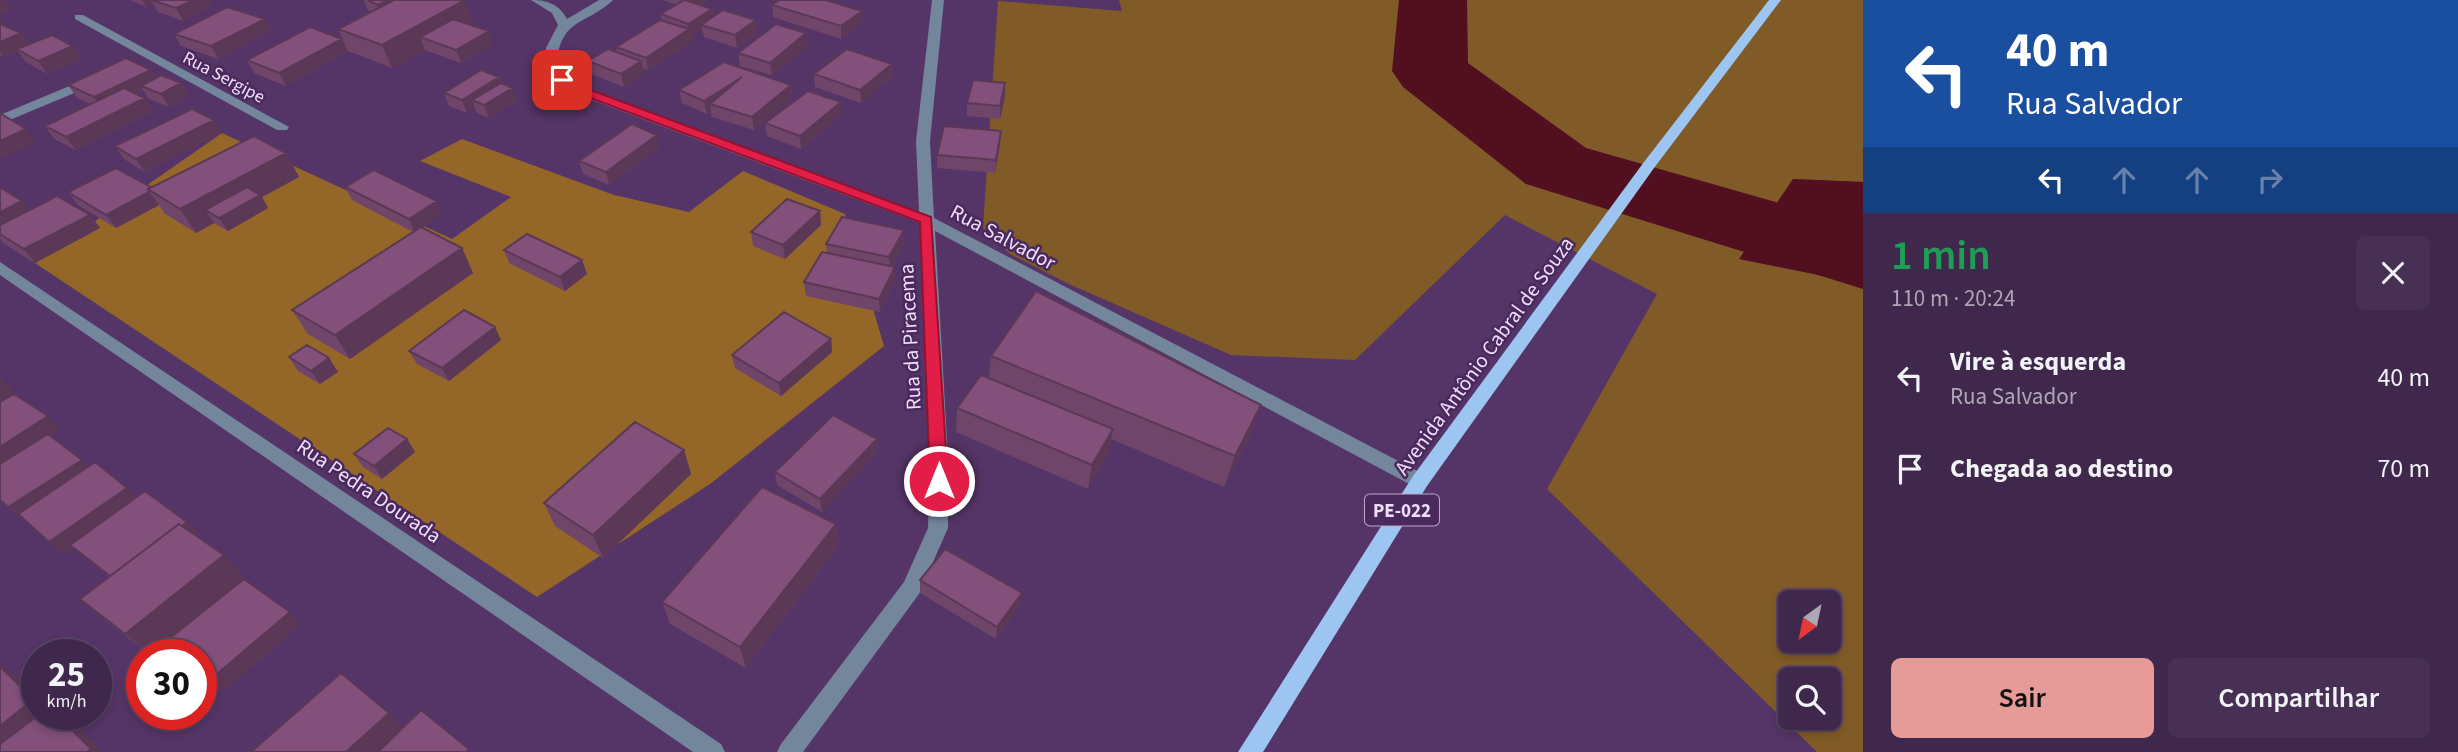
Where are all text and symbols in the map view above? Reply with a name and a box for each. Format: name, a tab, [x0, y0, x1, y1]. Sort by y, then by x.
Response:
text: 40 m	[2006, 16, 2110, 86]
icon: left	[1891, 28, 1982, 119]
street label: Rua Sergipe	[178, 45, 269, 110]
pin	[532, 50, 592, 110]
icon: arrive	[543, 61, 581, 99]
text: Rua Salvador	[2006, 81, 2182, 127]
icon: left	[2032, 161, 2070, 199]
icon: ahead	[2105, 161, 2143, 199]
icon: ahead	[2178, 161, 2216, 199]
icon: right	[2251, 161, 2289, 199]
street label: Rua Salvador	[945, 197, 1062, 278]
text: 1 min	[1891, 226, 1991, 286]
street label: Avenida Antônio Cabral de Souza	[1387, 231, 1581, 481]
button: close	[2356, 236, 2430, 310]
street label: Rua da Piracema	[891, 263, 929, 411]
text: 110 m · 20:24	[1891, 282, 2015, 315]
text: Vire à esquerda	[1950, 343, 2126, 380]
icon: left	[1891, 359, 1929, 397]
text: 40 m	[2377, 359, 2430, 396]
text: Rua Salvador	[1950, 380, 2077, 413]
street label: Rua Pedra Dourada	[291, 431, 447, 551]
position arrow	[902, 444, 976, 518]
icon: arrive	[1891, 450, 1929, 488]
text: Chegada ao destino	[1950, 450, 2173, 487]
text: 70 m	[2377, 450, 2430, 487]
road number: PE-022	[1365, 495, 1439, 526]
north arrow	[1778, 590, 1841, 653]
map controls	[1778, 590, 1841, 730]
speed limit sign: 30	[126, 639, 217, 730]
text: 25	[48, 650, 85, 700]
button: Sair	[1891, 658, 2154, 738]
button: Compartilhar	[2168, 658, 2430, 738]
button: search	[1778, 667, 1841, 730]
text: km/h	[47, 689, 86, 714]

